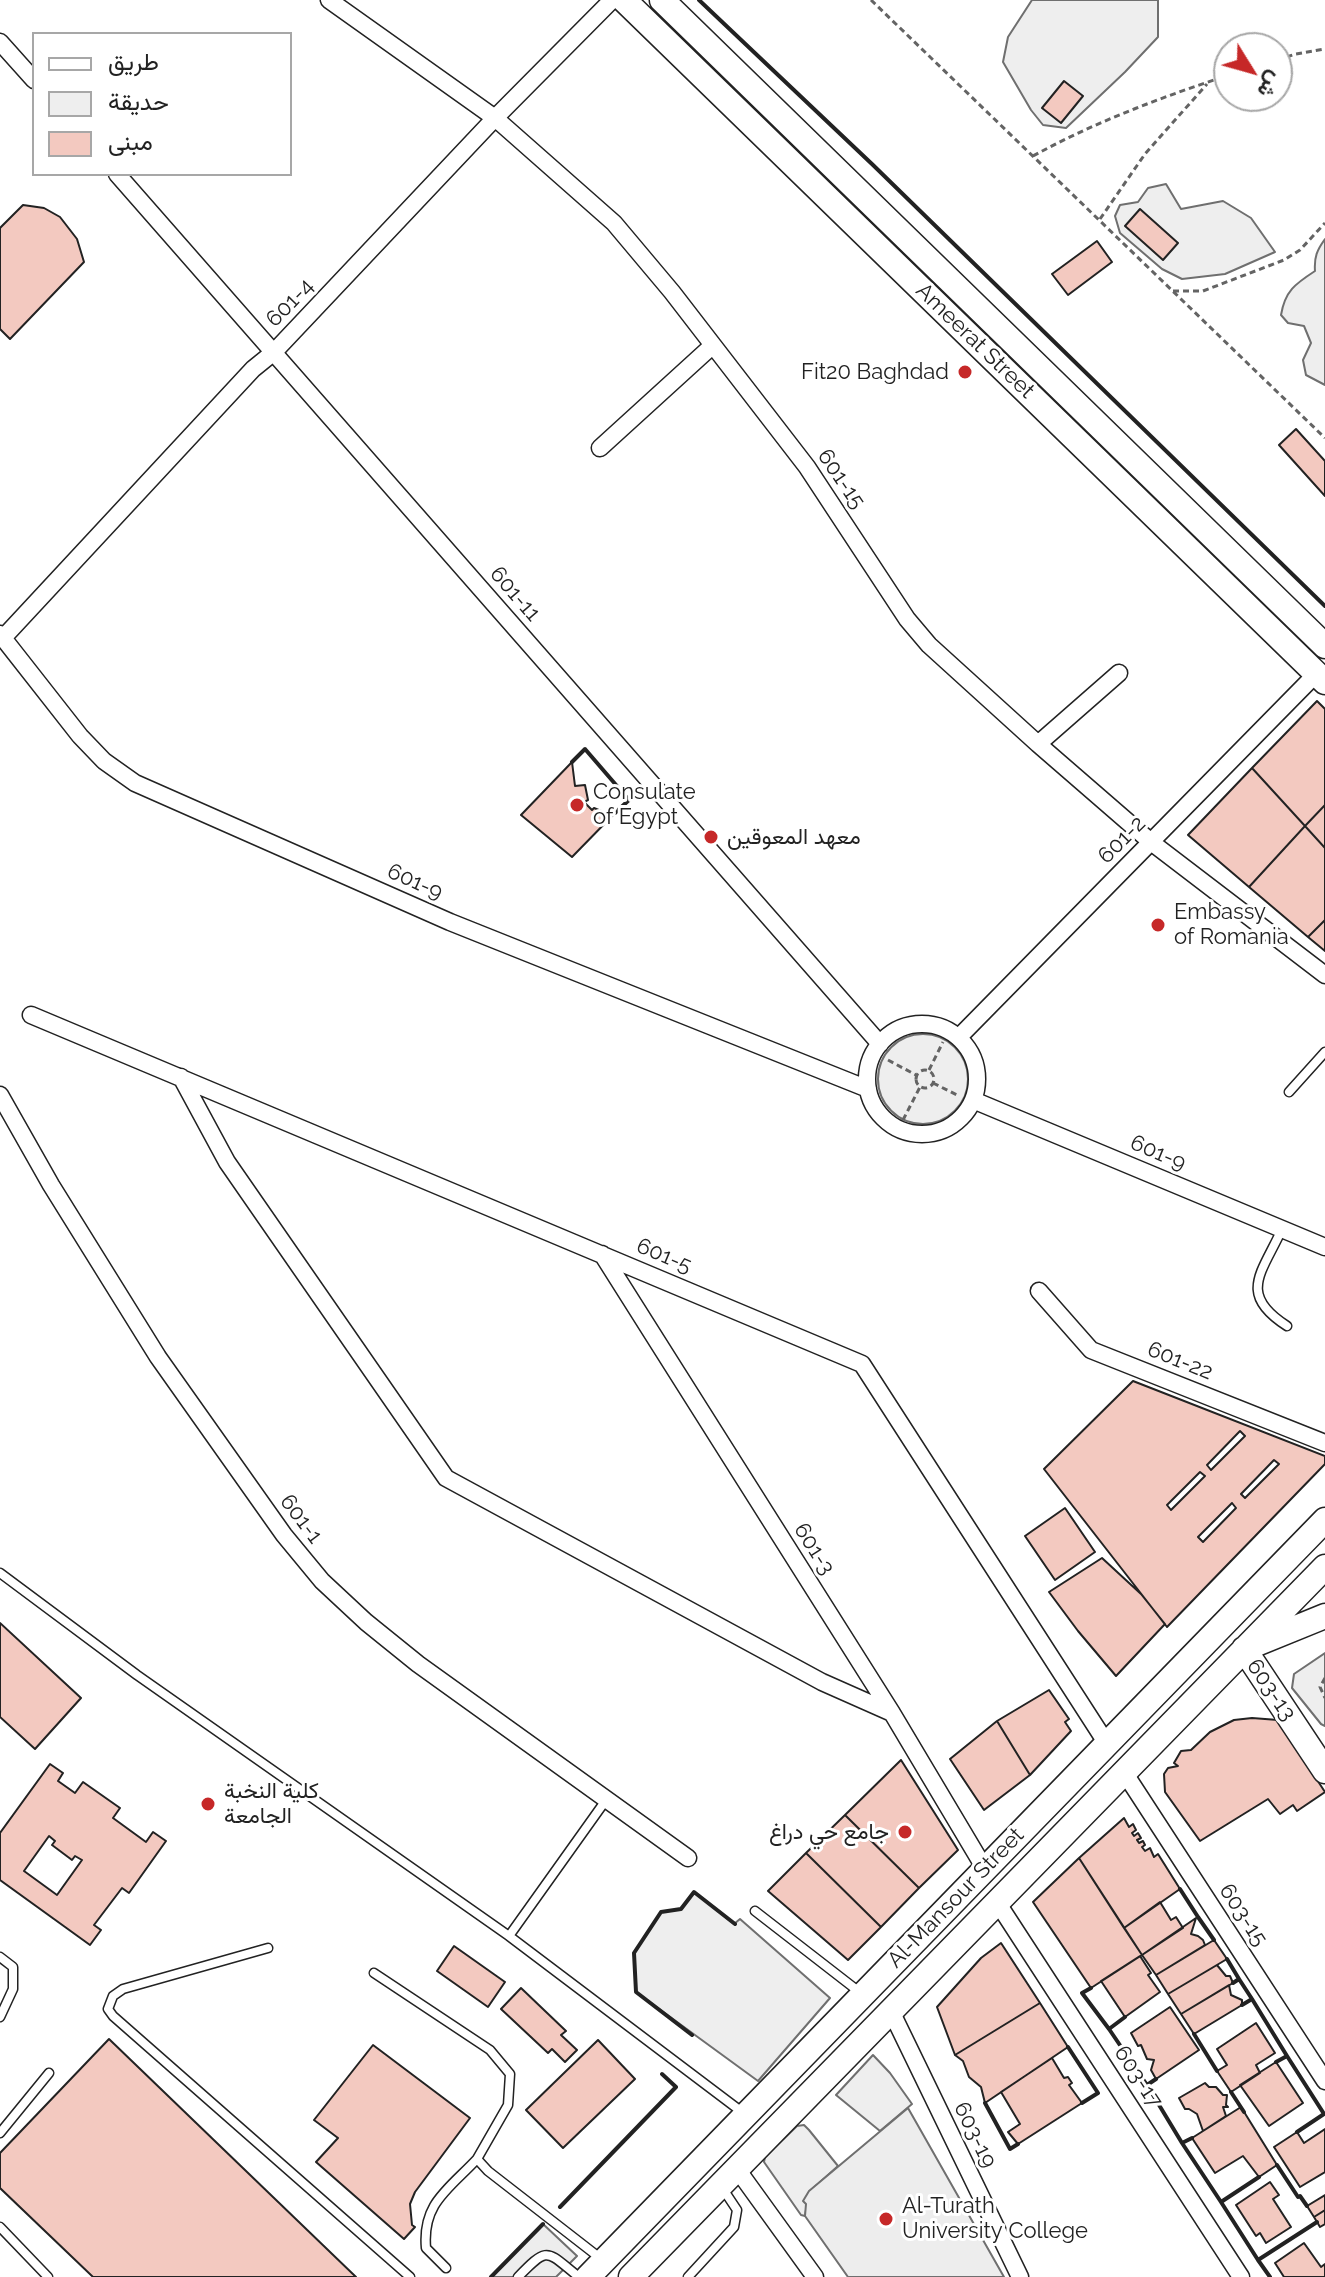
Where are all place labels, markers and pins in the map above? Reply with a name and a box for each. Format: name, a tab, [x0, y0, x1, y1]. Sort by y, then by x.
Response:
place label: Fit20 Baghdad	[801, 359, 949, 385]
marker: Fit20 Baghdad	[956, 363, 974, 381]
place label: Consulate of Egypt	[593, 779, 696, 830]
marker: Consulate of Egypt	[568, 796, 586, 814]
place label: معهد المعوقين	[727, 824, 861, 850]
marker: معهد المعوقين	[702, 828, 720, 846]
place label: Embassy of Romania	[1174, 899, 1289, 950]
marker: Embassy of Romania	[1149, 916, 1167, 934]
place label: كلية النخبة الجامعة	[224, 1778, 319, 1830]
marker: كلية النخبة الجامعة	[199, 1795, 217, 1813]
place label: جامع حي دراغ	[769, 1819, 889, 1845]
marker: جامع حي دراغ	[896, 1823, 914, 1841]
place label: Al-Turath University College	[902, 2193, 1088, 2244]
marker: Al-Turath University College	[877, 2210, 895, 2228]

